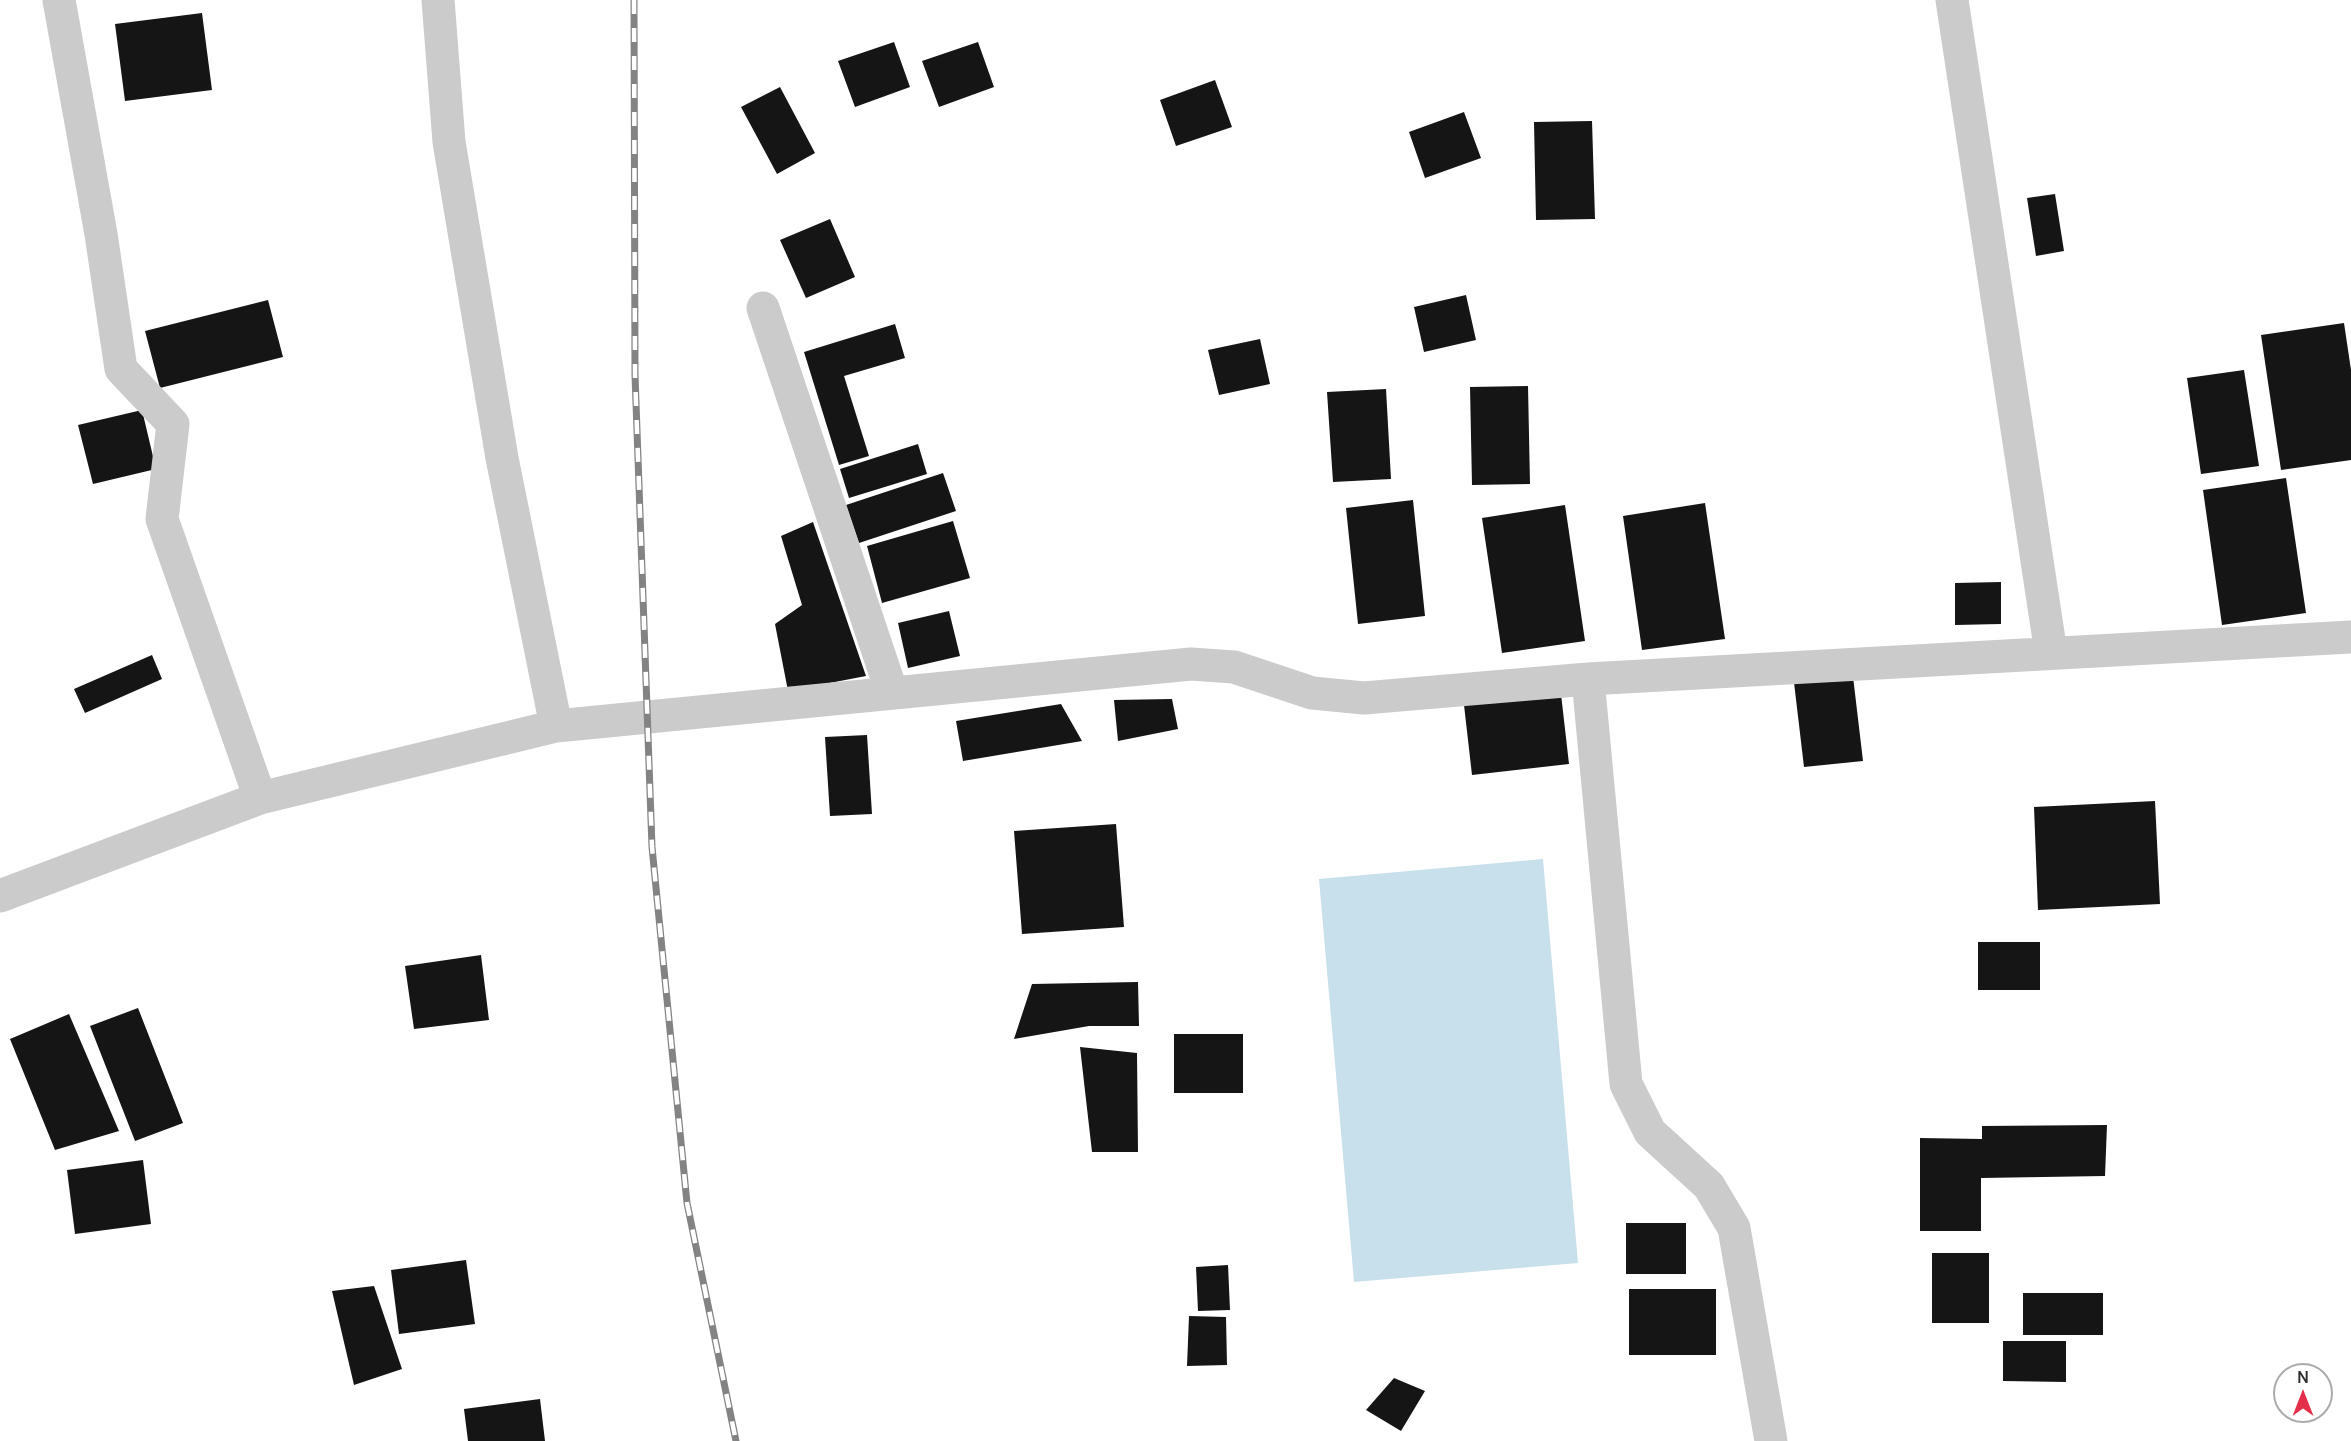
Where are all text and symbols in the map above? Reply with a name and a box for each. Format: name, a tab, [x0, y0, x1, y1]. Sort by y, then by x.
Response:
north arrow	[2273, 1363, 2333, 1423]
text: N	[2297, 1366, 2309, 1388]

